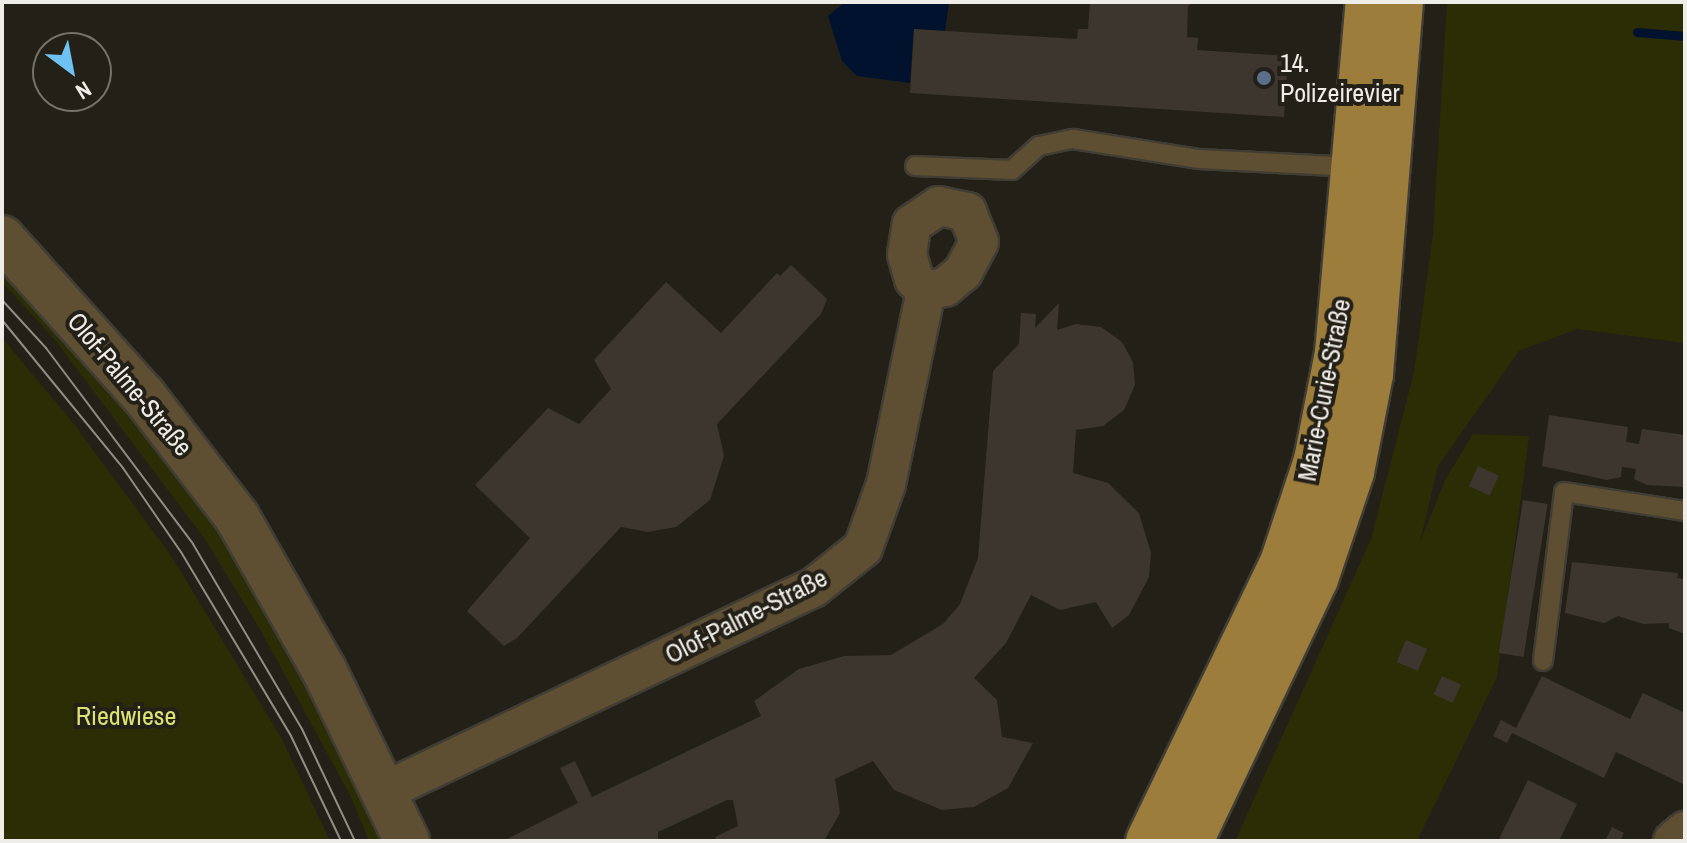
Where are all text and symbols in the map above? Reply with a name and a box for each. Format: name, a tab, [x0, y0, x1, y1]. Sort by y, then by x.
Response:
north arrow	[32, 32, 112, 112]
place label: 14. Polizeirevier	[1280, 47, 1400, 108]
marker: 14. Polizeirevier	[1255, 69, 1273, 87]
text: N	[70, 74, 97, 107]
street label: Marie-Curie-Straße	[1291, 296, 1357, 484]
street label: Olof-Palme-Straße	[61, 306, 199, 462]
street label: Olof-Palme-Straße	[660, 562, 832, 670]
park label: Riedwiese	[76, 700, 176, 732]

